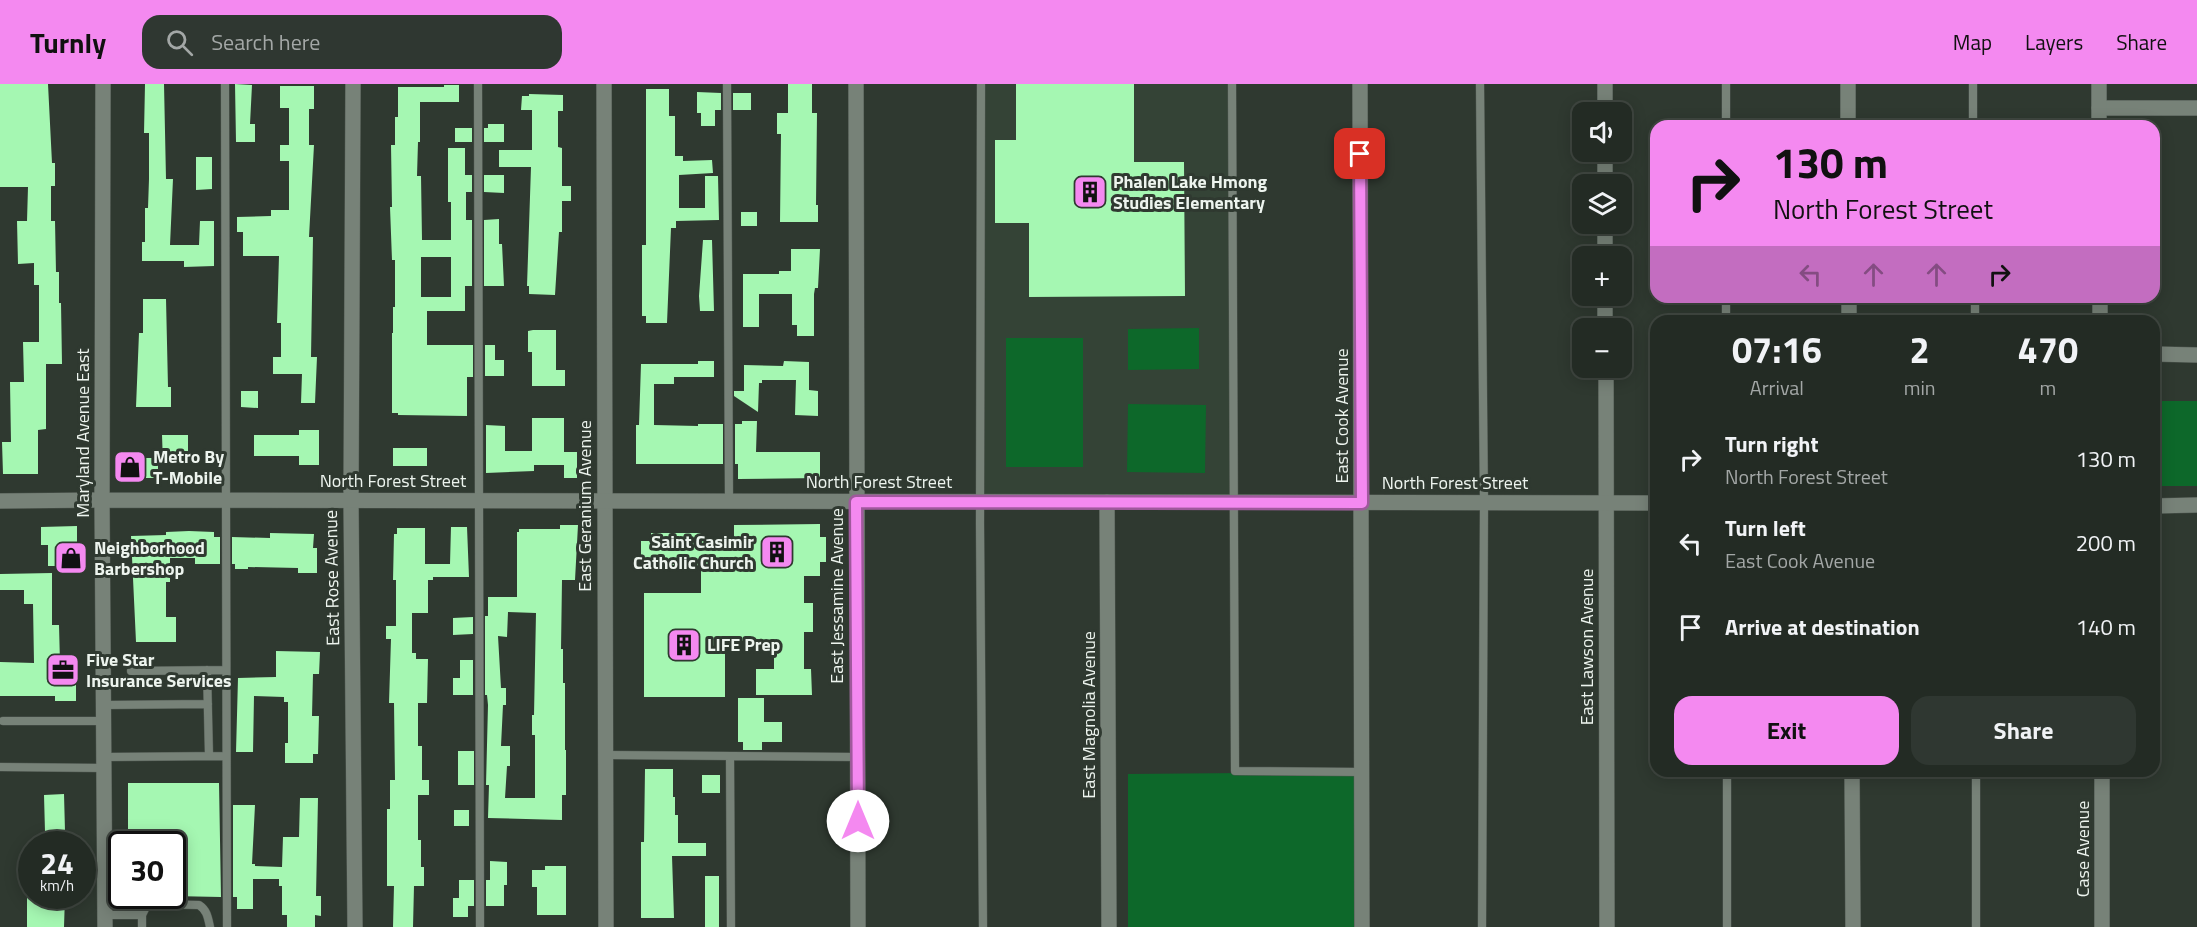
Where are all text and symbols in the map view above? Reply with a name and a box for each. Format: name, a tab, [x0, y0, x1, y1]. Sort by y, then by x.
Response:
search box	[142, 15, 562, 69]
text: Turnly	[30, 21, 106, 64]
text: Search here	[211, 25, 320, 59]
icon: search	[163, 26, 196, 59]
text: Map	[1953, 26, 1992, 58]
text: Layers	[2025, 26, 2083, 58]
text: Share	[2116, 26, 2167, 58]
map controls	[1572, 102, 1632, 378]
button: sound	[1572, 102, 1632, 162]
pin	[1334, 128, 1385, 179]
text: 130 m	[1773, 130, 1888, 194]
icon: arrive	[1343, 137, 1376, 170]
icon: right	[1674, 144, 1752, 222]
place label: Phalen Lake Hmong Studies Elementary	[1113, 168, 1267, 216]
building icon: Phalen Lake Hmong Studies Elementary	[1072, 174, 1108, 210]
button: layers	[1572, 174, 1632, 234]
text: North Forest Street	[1773, 188, 1993, 229]
button: +	[1572, 246, 1632, 306]
icon: left	[1794, 258, 1827, 291]
icon: ahead	[1857, 258, 1890, 291]
icon: ahead	[1920, 258, 1953, 291]
icon: right	[1983, 258, 2016, 291]
button: −	[1572, 318, 1632, 378]
text: 07:16	[1732, 322, 1822, 377]
text: 2	[1910, 322, 1930, 377]
text: 470	[2018, 322, 2078, 377]
street label: Maryland Avenue East	[69, 348, 96, 518]
street label: East Cook Avenue	[1328, 348, 1355, 484]
text: Arrival	[1750, 372, 1804, 403]
text: min	[1904, 372, 1936, 403]
text: m	[2039, 372, 2056, 403]
street label: East Geranium Avenue	[571, 420, 598, 592]
text: Turn right	[1725, 427, 1819, 461]
text: 130 m	[2076, 442, 2136, 476]
place label: Metro By T-Mobile	[153, 443, 224, 491]
icon: right	[1674, 443, 1707, 476]
shop icon: Metro By T-Mobile	[112, 449, 148, 485]
text: North Forest Street	[1725, 461, 1888, 492]
street label: North Forest Street	[320, 467, 467, 494]
street label: North Forest Street	[806, 468, 953, 495]
street label: North Forest Street	[1382, 469, 1529, 496]
street label: East Jessamine Avenue	[823, 508, 850, 684]
street label: East Rose Avenue	[317, 510, 346, 646]
text: Turn left	[1725, 511, 1806, 545]
text: 200 m	[2076, 526, 2136, 560]
icon: left	[1674, 527, 1707, 560]
place label: Saint Casimir Catholic Church	[633, 528, 754, 576]
place label: Neighborhood Barbershop	[94, 534, 205, 582]
building icon: Saint Casimir Catholic Church	[759, 534, 795, 570]
shop icon: Neighborhood Barbershop	[53, 540, 89, 576]
text: East Cook Avenue	[1725, 545, 1875, 576]
street label: East Lawson Avenue	[1573, 569, 1600, 725]
text: Arrive at destination	[1725, 610, 1920, 644]
text: 140 m	[2076, 610, 2136, 644]
icon: arrive	[1674, 611, 1707, 644]
building icon: LIFE Prep	[666, 627, 702, 663]
place label: LIFE Prep	[707, 631, 781, 658]
street label: East Magnolia Avenue	[1075, 631, 1102, 799]
place label: Five Star Insurance Services	[86, 646, 231, 694]
office icon: Five Star Insurance Services	[45, 652, 81, 688]
button: Exit	[1674, 696, 1899, 765]
button: Share	[1911, 696, 2136, 765]
position arrow	[826, 789, 890, 853]
street label: Case Avenue	[2069, 801, 2096, 897]
speed limit sign: 30	[108, 831, 186, 909]
text: 24	[40, 840, 74, 886]
text: km/h	[40, 874, 74, 897]

